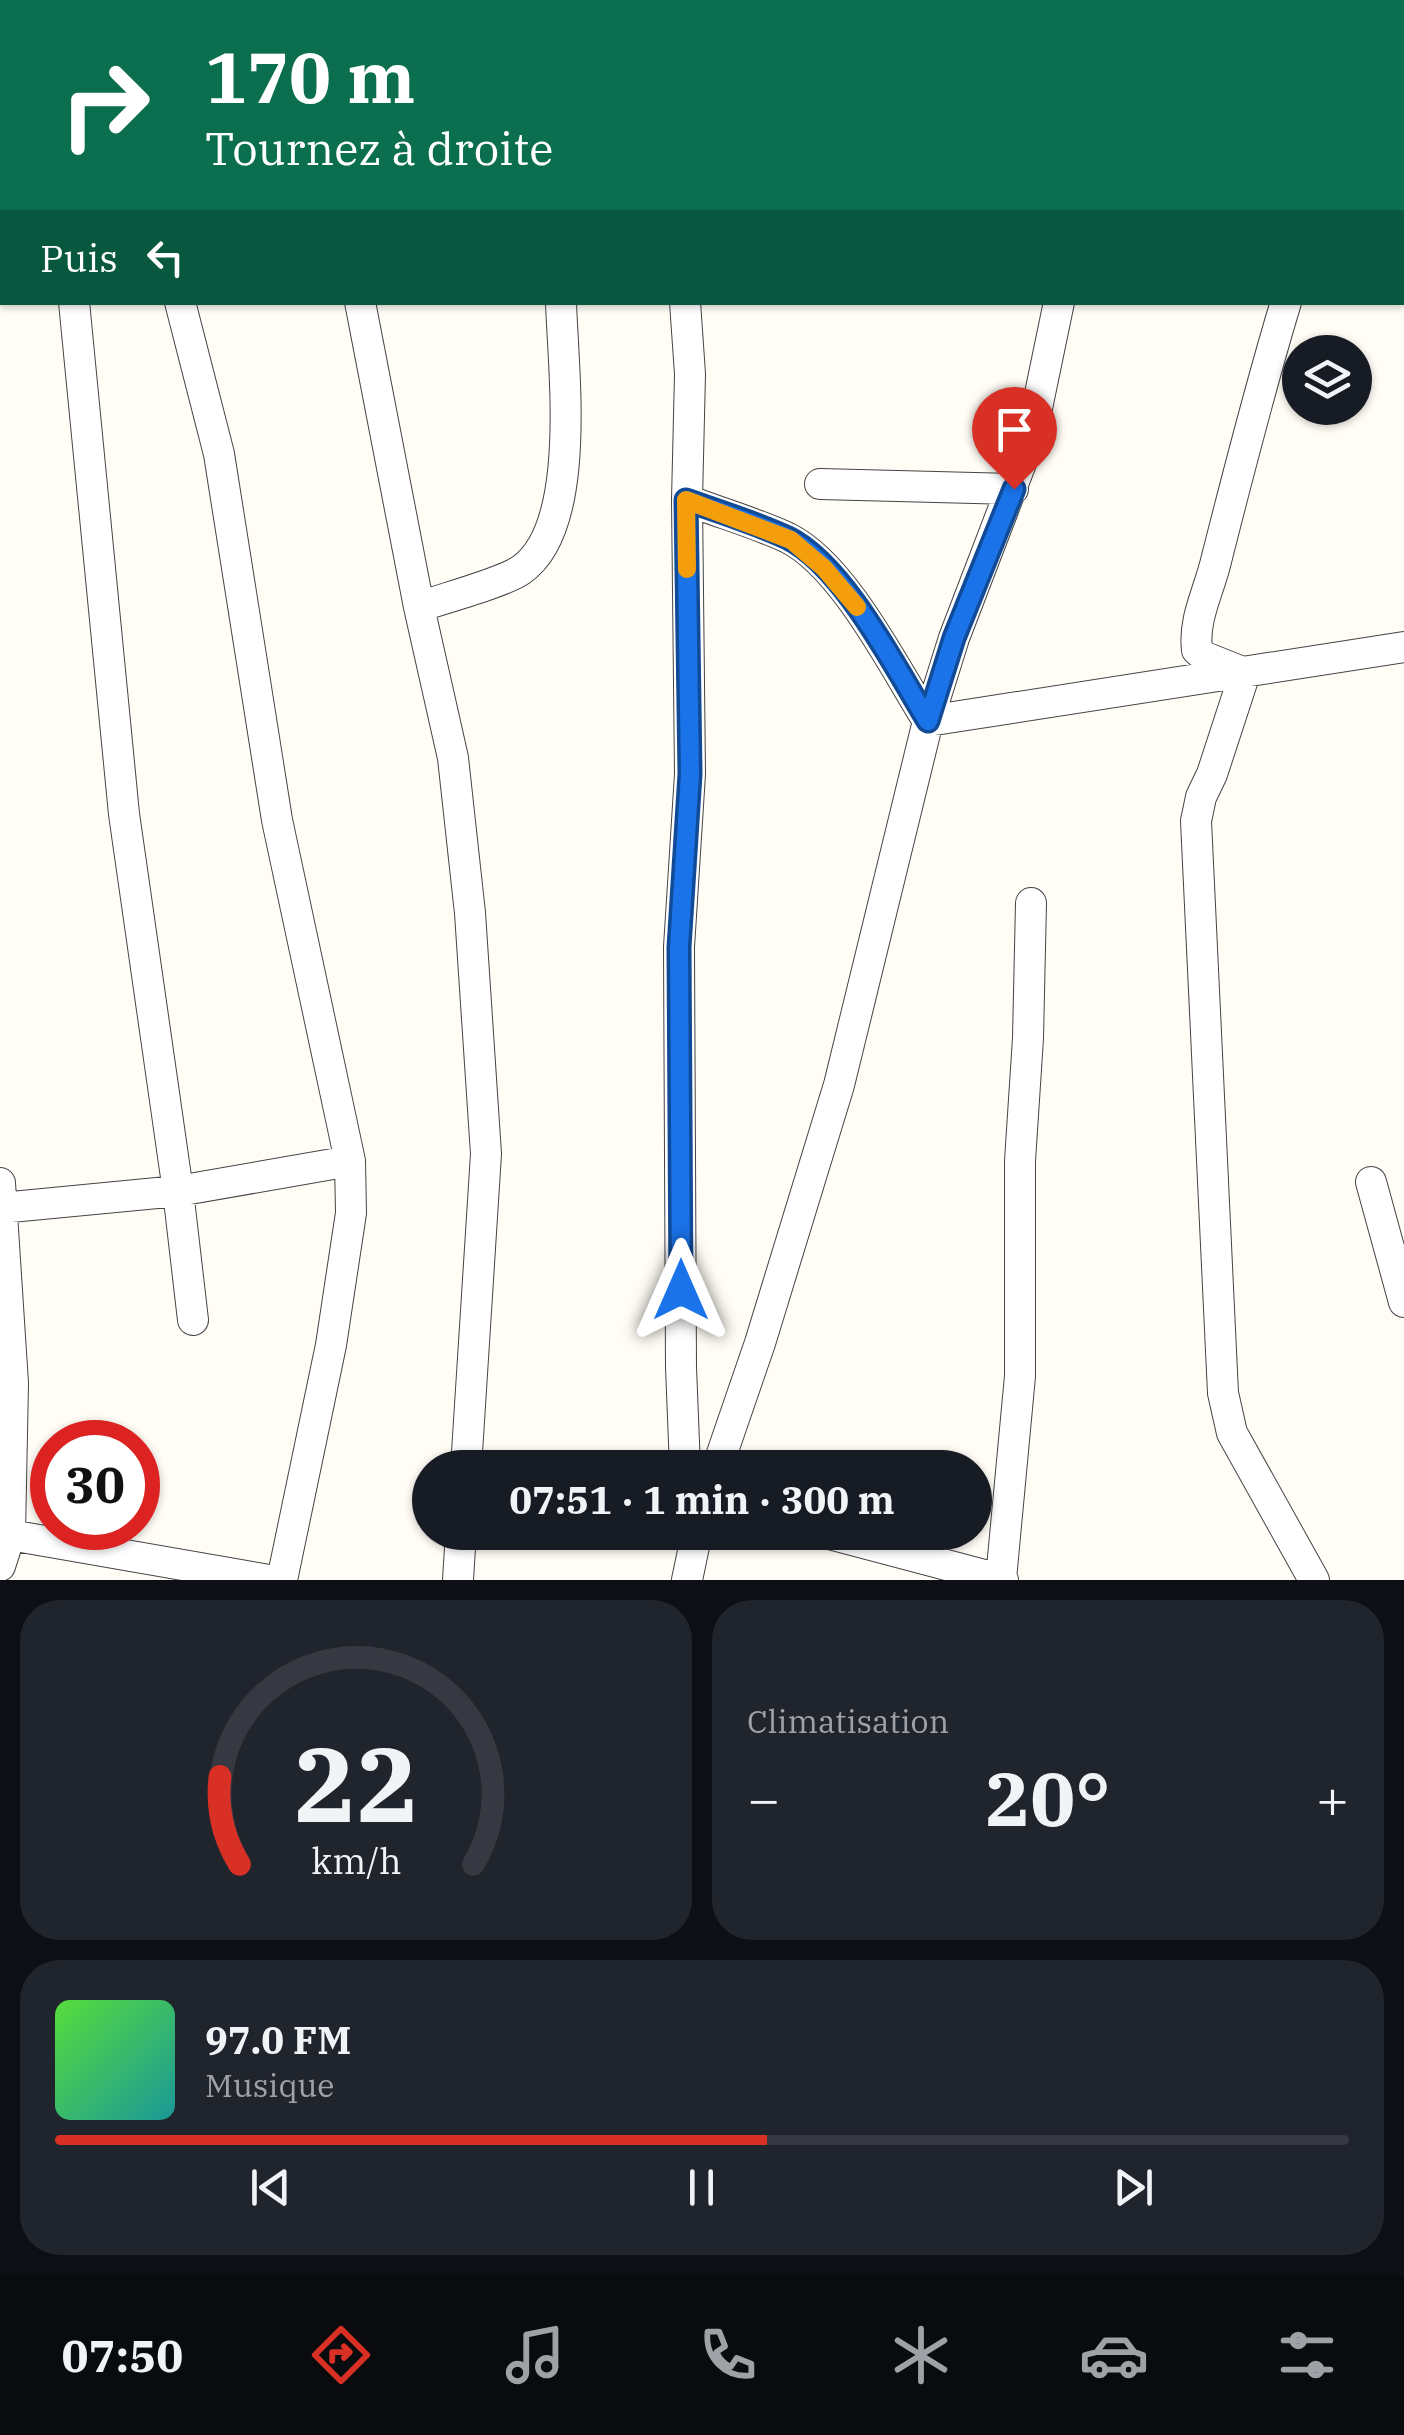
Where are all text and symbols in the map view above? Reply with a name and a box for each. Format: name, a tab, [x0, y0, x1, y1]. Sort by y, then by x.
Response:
text: 170 m	[205, 31, 415, 122]
icon: right	[40, 40, 170, 170]
text: Tournez à droite	[205, 119, 553, 177]
icon: left	[138, 230, 193, 285]
text: Puis	[40, 233, 118, 282]
map controls	[1282, 335, 1372, 425]
button: layers	[1282, 335, 1372, 425]
pin	[972, 387, 1057, 490]
icon: arrive	[987, 402, 1042, 457]
position arrow	[629, 1238, 733, 1342]
speed limit sign: 30	[30, 1420, 160, 1550]
text: 07:51 · 1 min · 300 m	[509, 1475, 895, 1524]
text: Climatisation	[747, 1700, 949, 1742]
text: 22	[294, 1715, 418, 1851]
text: 20°	[985, 1749, 1111, 1847]
text: −	[747, 1763, 780, 1834]
text: +	[1316, 1763, 1349, 1834]
text: km/h	[311, 1837, 401, 1884]
text: 97.0 FM	[205, 2015, 351, 2064]
text: Musique	[205, 2064, 335, 2106]
icon: previous	[243, 2160, 298, 2215]
icon: pause	[674, 2160, 729, 2215]
icon: next	[1106, 2160, 1161, 2215]
icon: directions	[306, 2320, 376, 2390]
icon: music	[500, 2320, 570, 2390]
icon: phone	[693, 2320, 763, 2390]
icon: climate	[886, 2320, 956, 2390]
icon: car	[1079, 2320, 1149, 2390]
icon: filters	[1272, 2320, 1342, 2390]
text: 07:50	[62, 2326, 183, 2384]

